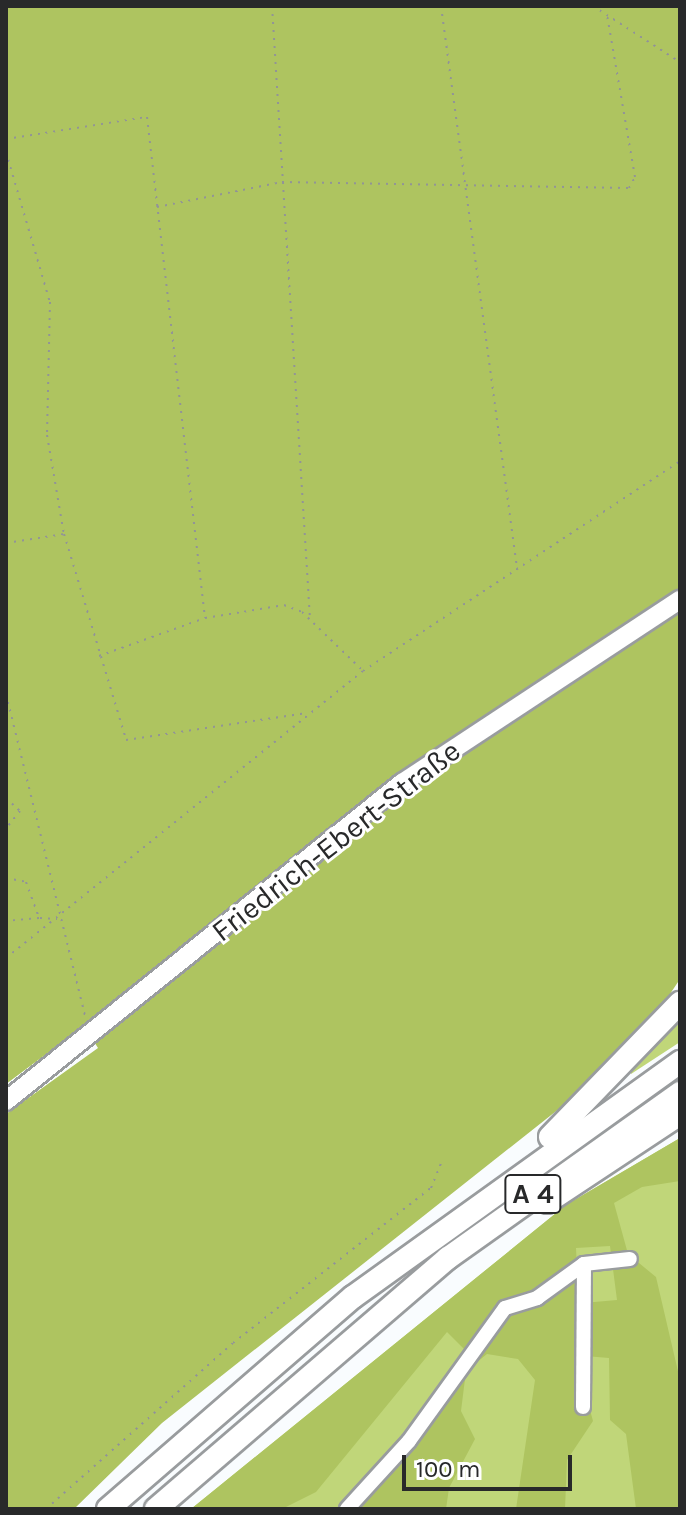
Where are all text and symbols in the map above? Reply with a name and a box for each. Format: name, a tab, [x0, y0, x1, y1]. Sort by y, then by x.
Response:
street label: Friedrich-Ebert-Straße	[204, 733, 468, 949]
road number: A 4	[503, 1170, 563, 1218]
scale bar	[406, 1439, 576, 1489]
text: 100 m	[416, 1455, 481, 1483]

